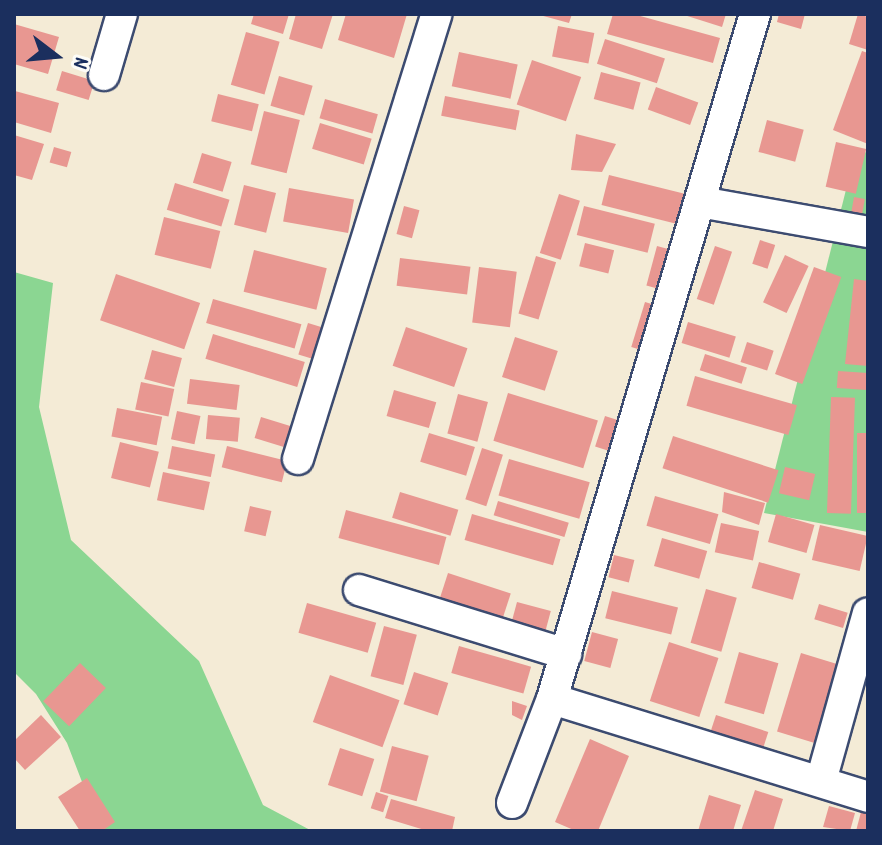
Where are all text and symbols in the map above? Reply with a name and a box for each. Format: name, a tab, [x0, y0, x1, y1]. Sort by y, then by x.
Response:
north arrow	[16, 16, 96, 96]
text: N	[63, 53, 96, 72]

